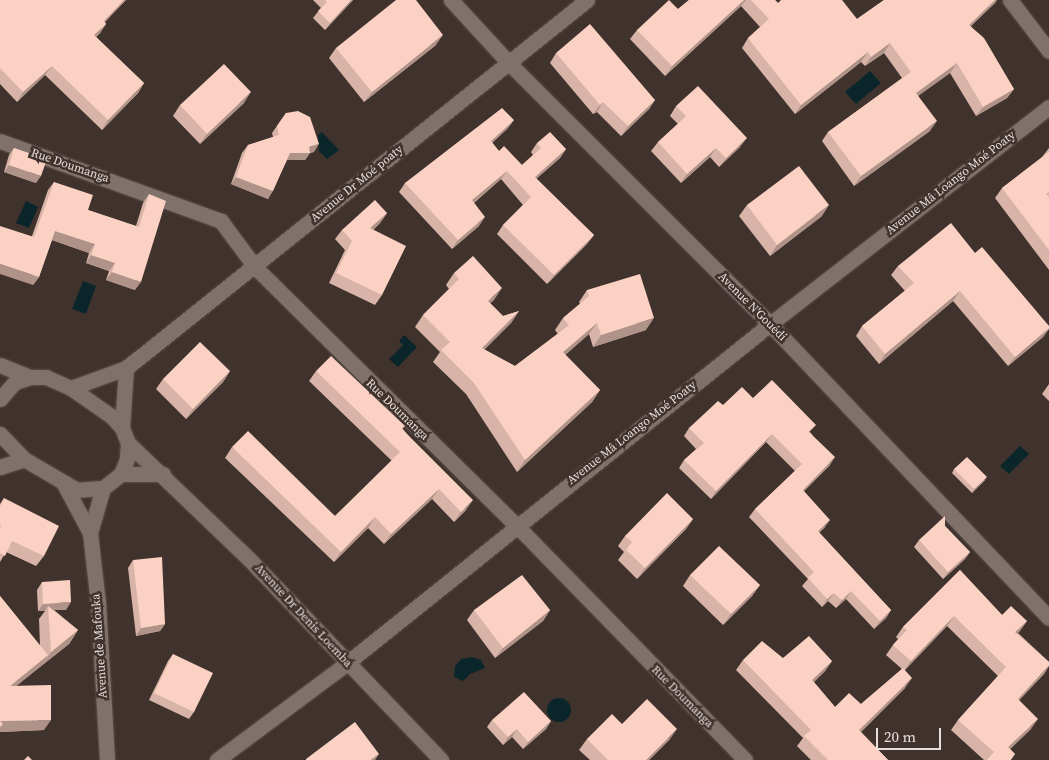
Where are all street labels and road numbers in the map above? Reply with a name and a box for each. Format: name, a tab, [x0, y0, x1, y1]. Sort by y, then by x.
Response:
street label: Avenue Mâ Loango Moé Poaty	[884, 128, 1018, 238]
street label: Avenue Dr Moé poaty	[308, 142, 406, 226]
street label: Rue Doumanga	[29, 146, 111, 186]
street label: Avenue N'Gouédi	[715, 270, 789, 344]
street label: Rue Doumanga	[363, 376, 431, 444]
street label: Avenue Mâ Loango Moé Poaty	[565, 378, 699, 488]
street label: Avenue Dr Denis Loemba	[251, 561, 355, 671]
street label: Avenue de Mafouka	[89, 593, 111, 699]
street label: Rue Doumanga	[648, 663, 716, 731]

